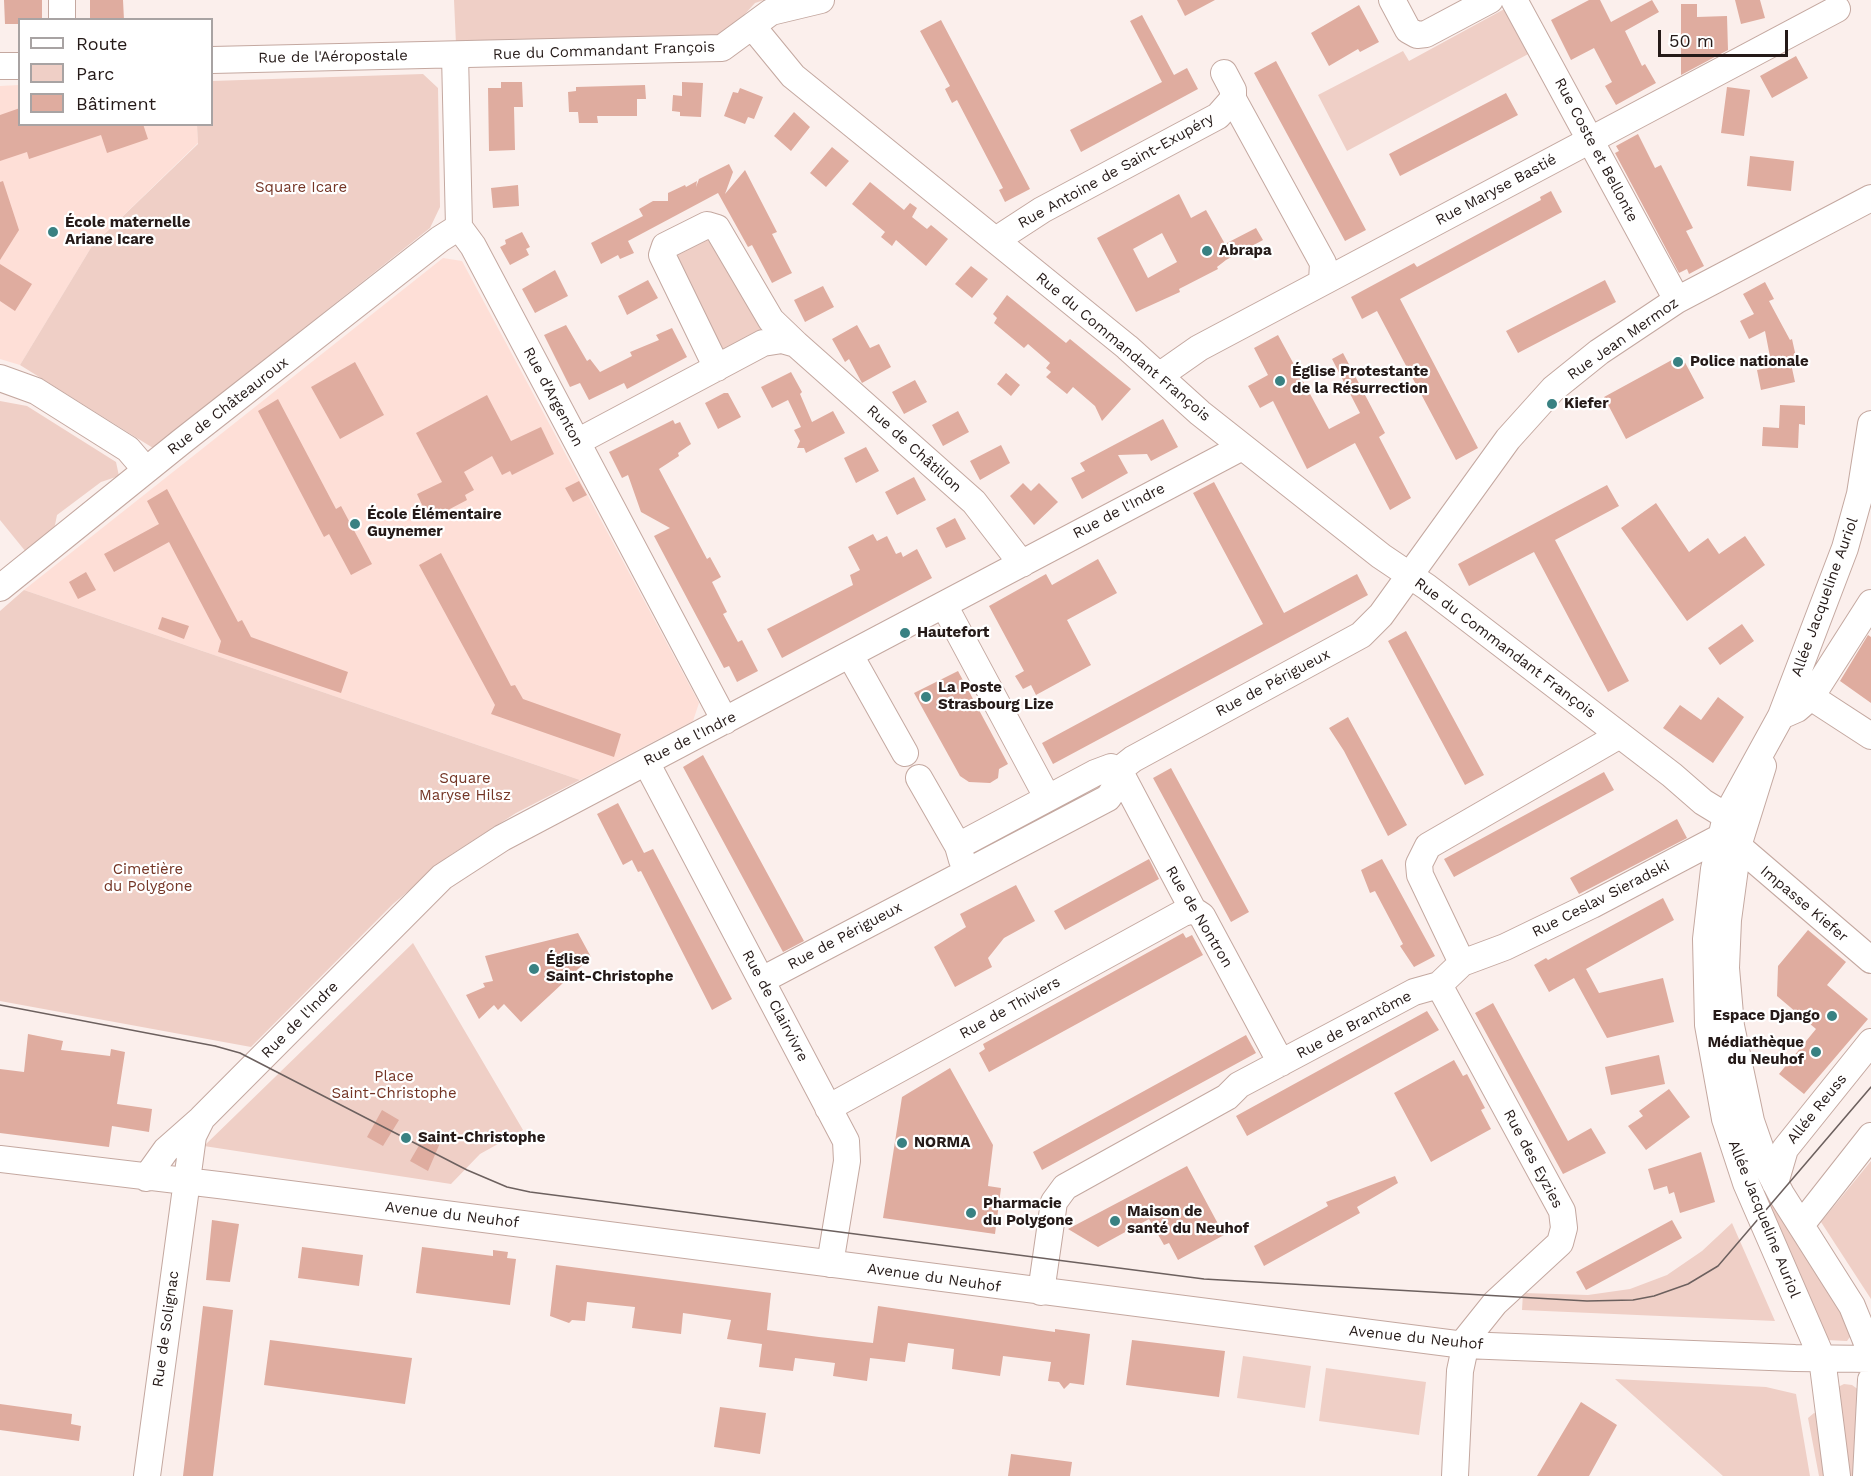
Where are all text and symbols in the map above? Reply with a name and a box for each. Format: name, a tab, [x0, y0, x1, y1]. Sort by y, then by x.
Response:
legend	[18, 18, 213, 126]
scale bar	[1661, 18, 1792, 56]
text: 50 m	[1669, 30, 1714, 51]
text: Route	[76, 33, 128, 54]
street label: Rue du Commandant François	[493, 38, 715, 64]
street label: Rue de l'Aéropostale	[258, 47, 408, 67]
text: Parc	[76, 63, 114, 84]
street label: Rue Coste et Bellonte	[1550, 75, 1642, 225]
text: Bâtiment	[76, 93, 156, 114]
street label: Rue Antoine de Saint-Exupéry	[1015, 110, 1217, 232]
street label: Rue Maryse Bastié	[1432, 150, 1560, 230]
park label: Square Icare	[255, 179, 347, 197]
place label: École maternelle Ariane Icare	[65, 214, 190, 249]
marker: École maternelle Ariane Icare	[46, 225, 60, 239]
place label: Abrapa	[1219, 242, 1272, 260]
marker: Abrapa	[1200, 244, 1214, 258]
street label: Rue du Commandant François	[1032, 269, 1214, 425]
street label: Rue Jean Mermoz	[1564, 294, 1682, 384]
street label: Rue d'Argenton	[519, 344, 587, 450]
street label: Rue de Châteauroux	[164, 353, 292, 459]
place label: Police nationale	[1690, 353, 1809, 371]
marker: Police nationale	[1671, 355, 1685, 369]
place label: Église Protestante de la Résurrection	[1292, 363, 1428, 398]
marker: Église Protestante de la Résurrection	[1273, 374, 1287, 388]
place label: Kiefer	[1564, 395, 1609, 413]
marker: Kiefer	[1545, 397, 1559, 411]
street label: Rue de Châtillon	[863, 402, 965, 496]
street label: Rue de l'Indre	[1070, 479, 1168, 543]
place label: École Élémentaire Guynemer	[367, 506, 502, 541]
street label: Allée Jacqueline Auriol	[1788, 515, 1862, 679]
marker: École Élémentaire Guynemer	[348, 517, 362, 531]
street label: Rue du Commandant François	[1411, 574, 1599, 722]
place label: Hautefort	[917, 624, 989, 642]
marker: Hautefort	[898, 626, 912, 640]
street label: Rue de Périgueux	[1213, 645, 1333, 721]
place label: La Poste Strasbourg Lize	[938, 679, 1054, 714]
marker: La Poste Strasbourg Lize	[919, 690, 933, 704]
street label: Rue de l'Indre	[641, 708, 739, 770]
park label: Square Maryse Hilsz	[419, 770, 511, 805]
street label: Rue Ceslav Sieradski	[1529, 857, 1673, 941]
park label: Cimetière du Polygone	[104, 861, 192, 896]
street label: Impasse Kiefer	[1756, 862, 1852, 946]
street label: Rue de Nontron	[1162, 863, 1236, 971]
street label: Rue de Périgueux	[785, 898, 905, 974]
street label: Rue de Clairvivre	[738, 947, 812, 1065]
place label: Église Saint-Christophe	[546, 951, 673, 986]
marker: Église Saint-Christophe	[527, 962, 541, 976]
street label: Rue de Thiviers	[957, 973, 1063, 1043]
street label: Rue de l'Indre	[258, 978, 342, 1062]
street label: Rue de Brantôme	[1293, 987, 1415, 1063]
place label: Espace Django	[1713, 1007, 1820, 1025]
marker: Espace Django	[1825, 1009, 1839, 1023]
place label: Médiathèque du Neuhof	[1707, 1034, 1804, 1069]
marker: Médiathèque du Neuhof	[1809, 1045, 1823, 1059]
park label: Place Saint-Christophe	[331, 1068, 457, 1103]
street label: Allée Reuss	[1783, 1070, 1851, 1148]
street label: Rue des Eyzies	[1499, 1107, 1567, 1211]
place label: Saint-Christophe	[418, 1129, 545, 1147]
marker: Saint-Christophe	[399, 1131, 413, 1145]
place label: NORMA	[914, 1134, 970, 1152]
marker: NORMA	[895, 1136, 909, 1150]
street label: Allée Jacqueline Auriol	[1724, 1138, 1804, 1300]
place label: Pharmacie du Polygone	[983, 1195, 1073, 1230]
street label: Avenue du Neuhof	[384, 1198, 520, 1232]
place label: Maison de santé du Neuhof	[1127, 1203, 1249, 1238]
marker: Pharmacie du Polygone	[964, 1206, 978, 1220]
marker: Maison de santé du Neuhof	[1108, 1214, 1122, 1228]
street label: Avenue du Neuhof	[866, 1260, 1002, 1296]
street label: Rue de Solignac	[149, 1270, 183, 1388]
street label: Avenue du Neuhof	[1348, 1322, 1484, 1354]

